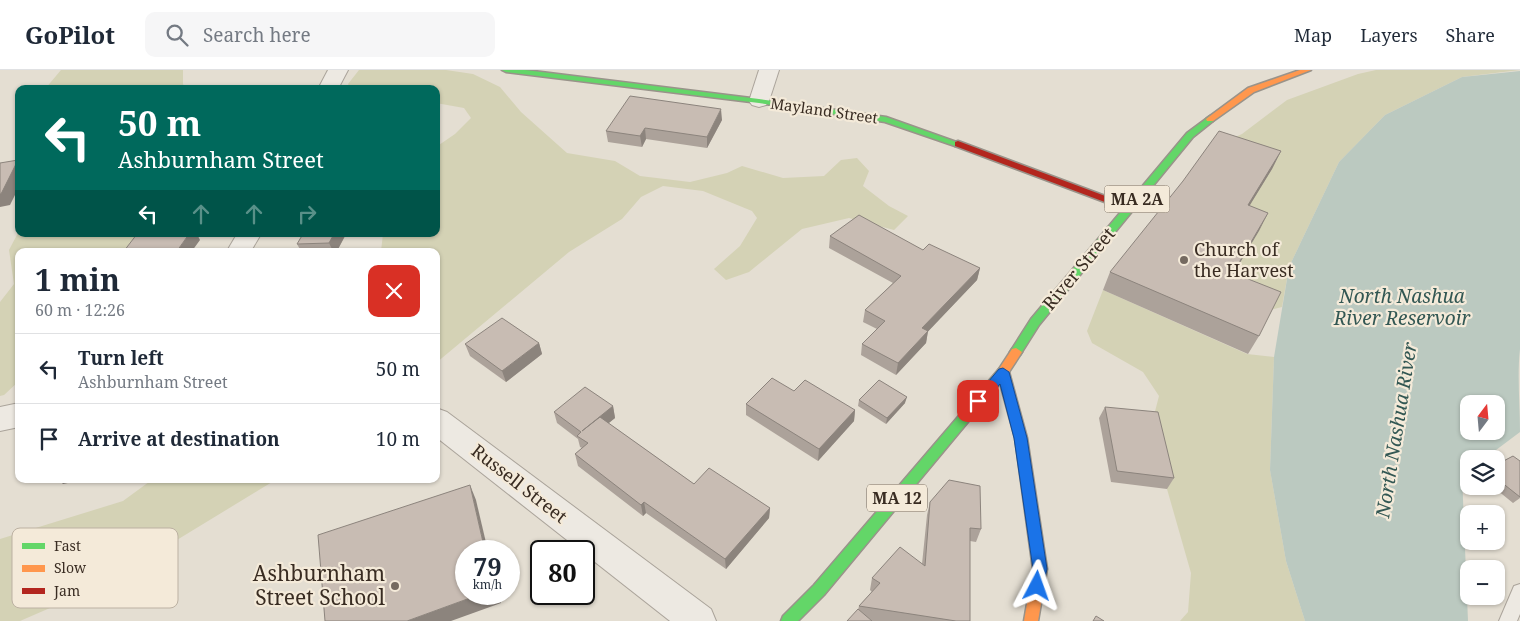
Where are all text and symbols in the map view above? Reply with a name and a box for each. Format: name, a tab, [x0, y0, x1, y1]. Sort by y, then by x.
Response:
search box	[145, 12, 495, 57]
text: GoPilot	[25, 18, 115, 51]
icon: search	[163, 21, 191, 49]
text: Search here	[203, 22, 311, 48]
text: Map	[1294, 23, 1332, 47]
text: Layers	[1360, 23, 1418, 47]
text: Share	[1446, 23, 1495, 47]
street label: Mayland Street	[769, 93, 879, 127]
text: 50 m	[118, 99, 201, 146]
icon: left	[35, 105, 100, 170]
text: Ashburnham Street	[118, 144, 324, 174]
road number: MA 2A	[1104, 186, 1170, 212]
icon: left	[134, 200, 162, 228]
icon: ahead	[187, 200, 215, 228]
icon: ahead	[240, 200, 268, 228]
icon: right	[293, 200, 321, 228]
street label: River Street	[1037, 222, 1120, 315]
place label: Church of the Harvest	[1194, 237, 1293, 282]
marker: Church of the Harvest	[1178, 254, 1190, 266]
text: 1 min	[35, 259, 120, 300]
button: close	[368, 265, 420, 317]
water label: North Nashua River Reservoir	[1333, 283, 1470, 331]
text: 60 m · 12:26	[35, 299, 125, 321]
water label: North Nashua River	[1369, 340, 1423, 521]
text: Turn left	[78, 345, 164, 371]
icon: left	[35, 355, 63, 383]
text: 50 m	[376, 356, 420, 382]
text: Ashburnham Street	[78, 371, 228, 393]
pin	[957, 380, 999, 422]
icon: arrive	[964, 387, 992, 415]
north arrow	[1460, 395, 1505, 440]
map controls	[1460, 395, 1505, 605]
icon: arrive	[35, 425, 63, 453]
text: Arrive at destination	[78, 426, 280, 452]
text: 10 m	[376, 426, 420, 452]
street label: Russell Street	[467, 438, 572, 528]
button: layers	[1460, 450, 1505, 495]
road number: MA 12	[867, 484, 927, 512]
button: +	[1460, 505, 1505, 550]
legend	[12, 528, 178, 608]
text: Fast	[54, 536, 81, 555]
speed limit sign: 80	[530, 540, 595, 605]
text: 79	[473, 549, 502, 583]
text: Slow	[54, 558, 87, 577]
place label: Ashburnham Street School	[253, 559, 385, 611]
position arrow	[1010, 559, 1062, 611]
button: −	[1460, 560, 1505, 605]
text: km/h	[473, 576, 502, 593]
marker: Ashburnham Street School	[389, 580, 401, 592]
text: Jam	[53, 581, 80, 600]

